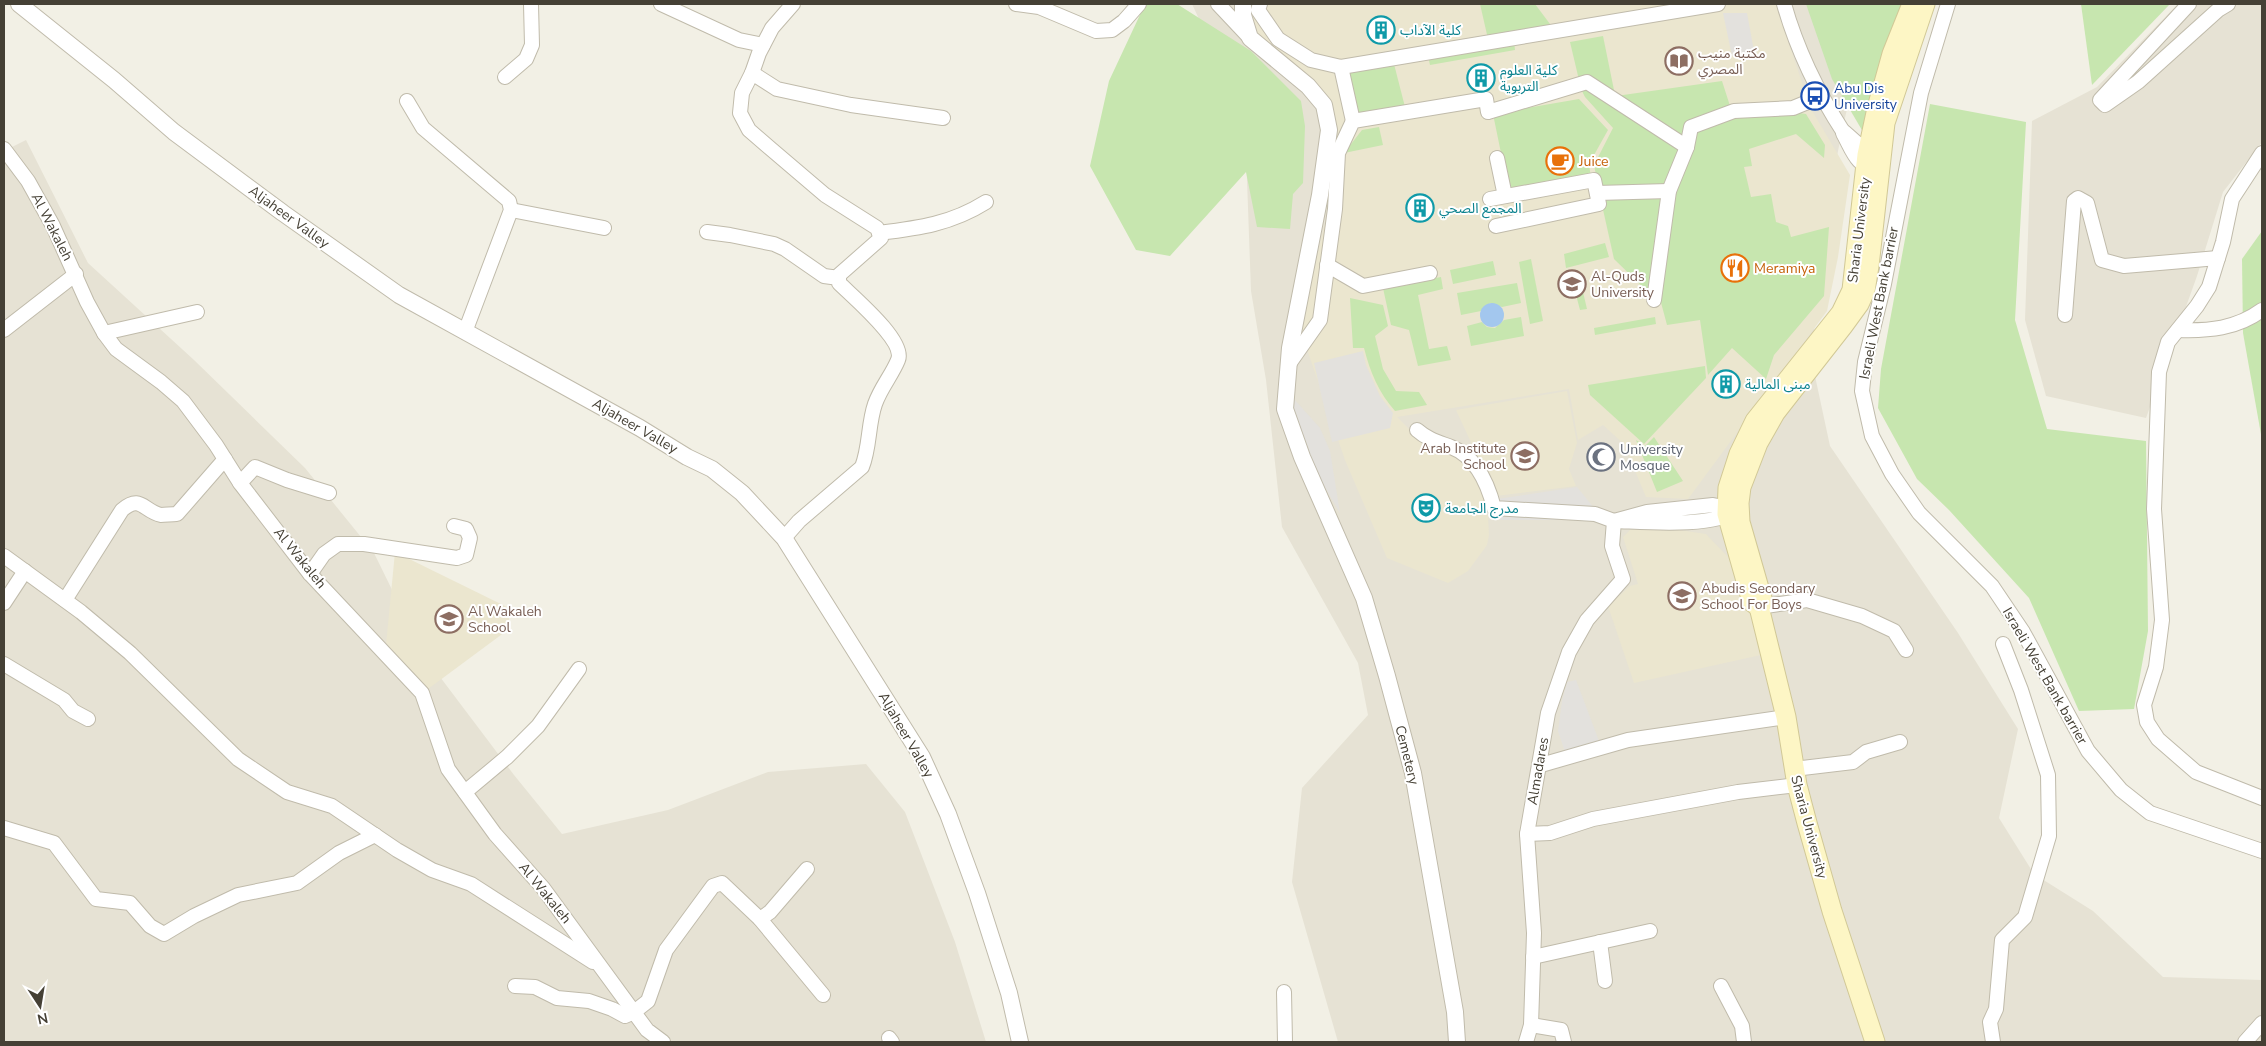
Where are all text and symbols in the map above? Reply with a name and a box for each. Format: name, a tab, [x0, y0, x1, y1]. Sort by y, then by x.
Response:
building icon: كلية الآداب	[1366, 15, 1396, 45]
place label: كلية الآداب	[1400, 21, 1461, 40]
place label: مكتبة منيب المصري	[1698, 44, 1766, 80]
library icon: مكتبة منيب المصري	[1664, 46, 1694, 76]
place label: كلية العلوم التربوية	[1500, 61, 1558, 96]
building icon: كلية العلوم التربوية	[1466, 63, 1496, 93]
place label: Abu Dis University	[1834, 79, 1898, 114]
bus stop icon: Abu Dis University	[1800, 81, 1830, 111]
cafe icon: Juice	[1545, 146, 1575, 176]
place label: Juice	[1578, 152, 1608, 171]
street label: Sharia University	[1843, 175, 1875, 284]
street label: Aljaheer Valley	[245, 181, 334, 253]
street label: Al Wakaleh	[27, 190, 77, 264]
building icon: المجمع الصحي	[1405, 193, 1435, 223]
place label: المجمع الصحي	[1439, 199, 1522, 219]
street label: Israeli West Bank barrier	[1855, 225, 1903, 381]
restaurant icon: Meramiya	[1720, 253, 1750, 283]
place label: Meramiya	[1754, 259, 1816, 278]
place label: Al-Quds University	[1591, 267, 1655, 302]
school or university icon: Al-Quds University	[1557, 269, 1587, 299]
building icon: مبنى المالية	[1711, 369, 1741, 399]
place label: مبنى المالية	[1745, 375, 1811, 394]
street label: Aljaheer Valley	[589, 394, 682, 459]
place label: Arab Institute School	[1420, 439, 1507, 474]
place label: University Mosque	[1620, 440, 1684, 475]
school or university icon: Arab Institute School	[1510, 441, 1540, 471]
mosque icon: University Mosque	[1586, 442, 1616, 472]
theatre icon: مدرج الجامعة	[1411, 493, 1441, 523]
place label: مدرج الجامعة	[1445, 499, 1519, 519]
street label: Al Wakaleh	[269, 523, 331, 593]
place label: Abudis Secondary School For Boys	[1701, 579, 1816, 614]
school or university icon: Abudis Secondary School For Boys	[1667, 581, 1697, 611]
place label: Al Wakaleh School	[468, 602, 542, 637]
school or university icon: Al Wakaleh School	[434, 604, 464, 634]
street label: Israeli West Bank barrier	[1998, 604, 2092, 748]
street label: Aljaheer Valley	[874, 689, 939, 782]
street label: Cemetery	[1390, 723, 1424, 788]
street label: Almadares	[1523, 735, 1553, 806]
street label: Sharia University	[1786, 773, 1832, 882]
street label: Al Wakaleh	[514, 858, 576, 928]
north arrow	[15, 981, 65, 1031]
text: N	[35, 1008, 50, 1029]

